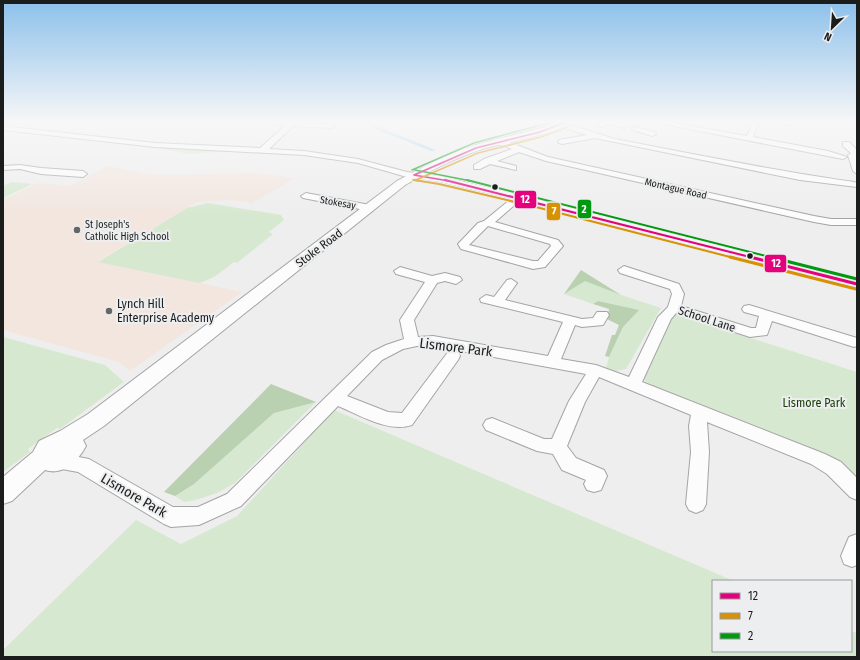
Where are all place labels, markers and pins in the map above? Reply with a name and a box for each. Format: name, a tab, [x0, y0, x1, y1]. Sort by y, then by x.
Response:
unlabelled marker	[490, 182, 500, 192]
place label: St Joseph's Catholic High School	[85, 219, 169, 243]
marker: St Joseph's Catholic High School	[72, 225, 82, 235]
unlabelled marker	[745, 251, 755, 261]
place label: Lynch Hill Enterprise Academy	[117, 297, 215, 325]
marker: Lynch Hill Enterprise Academy	[104, 306, 114, 316]

